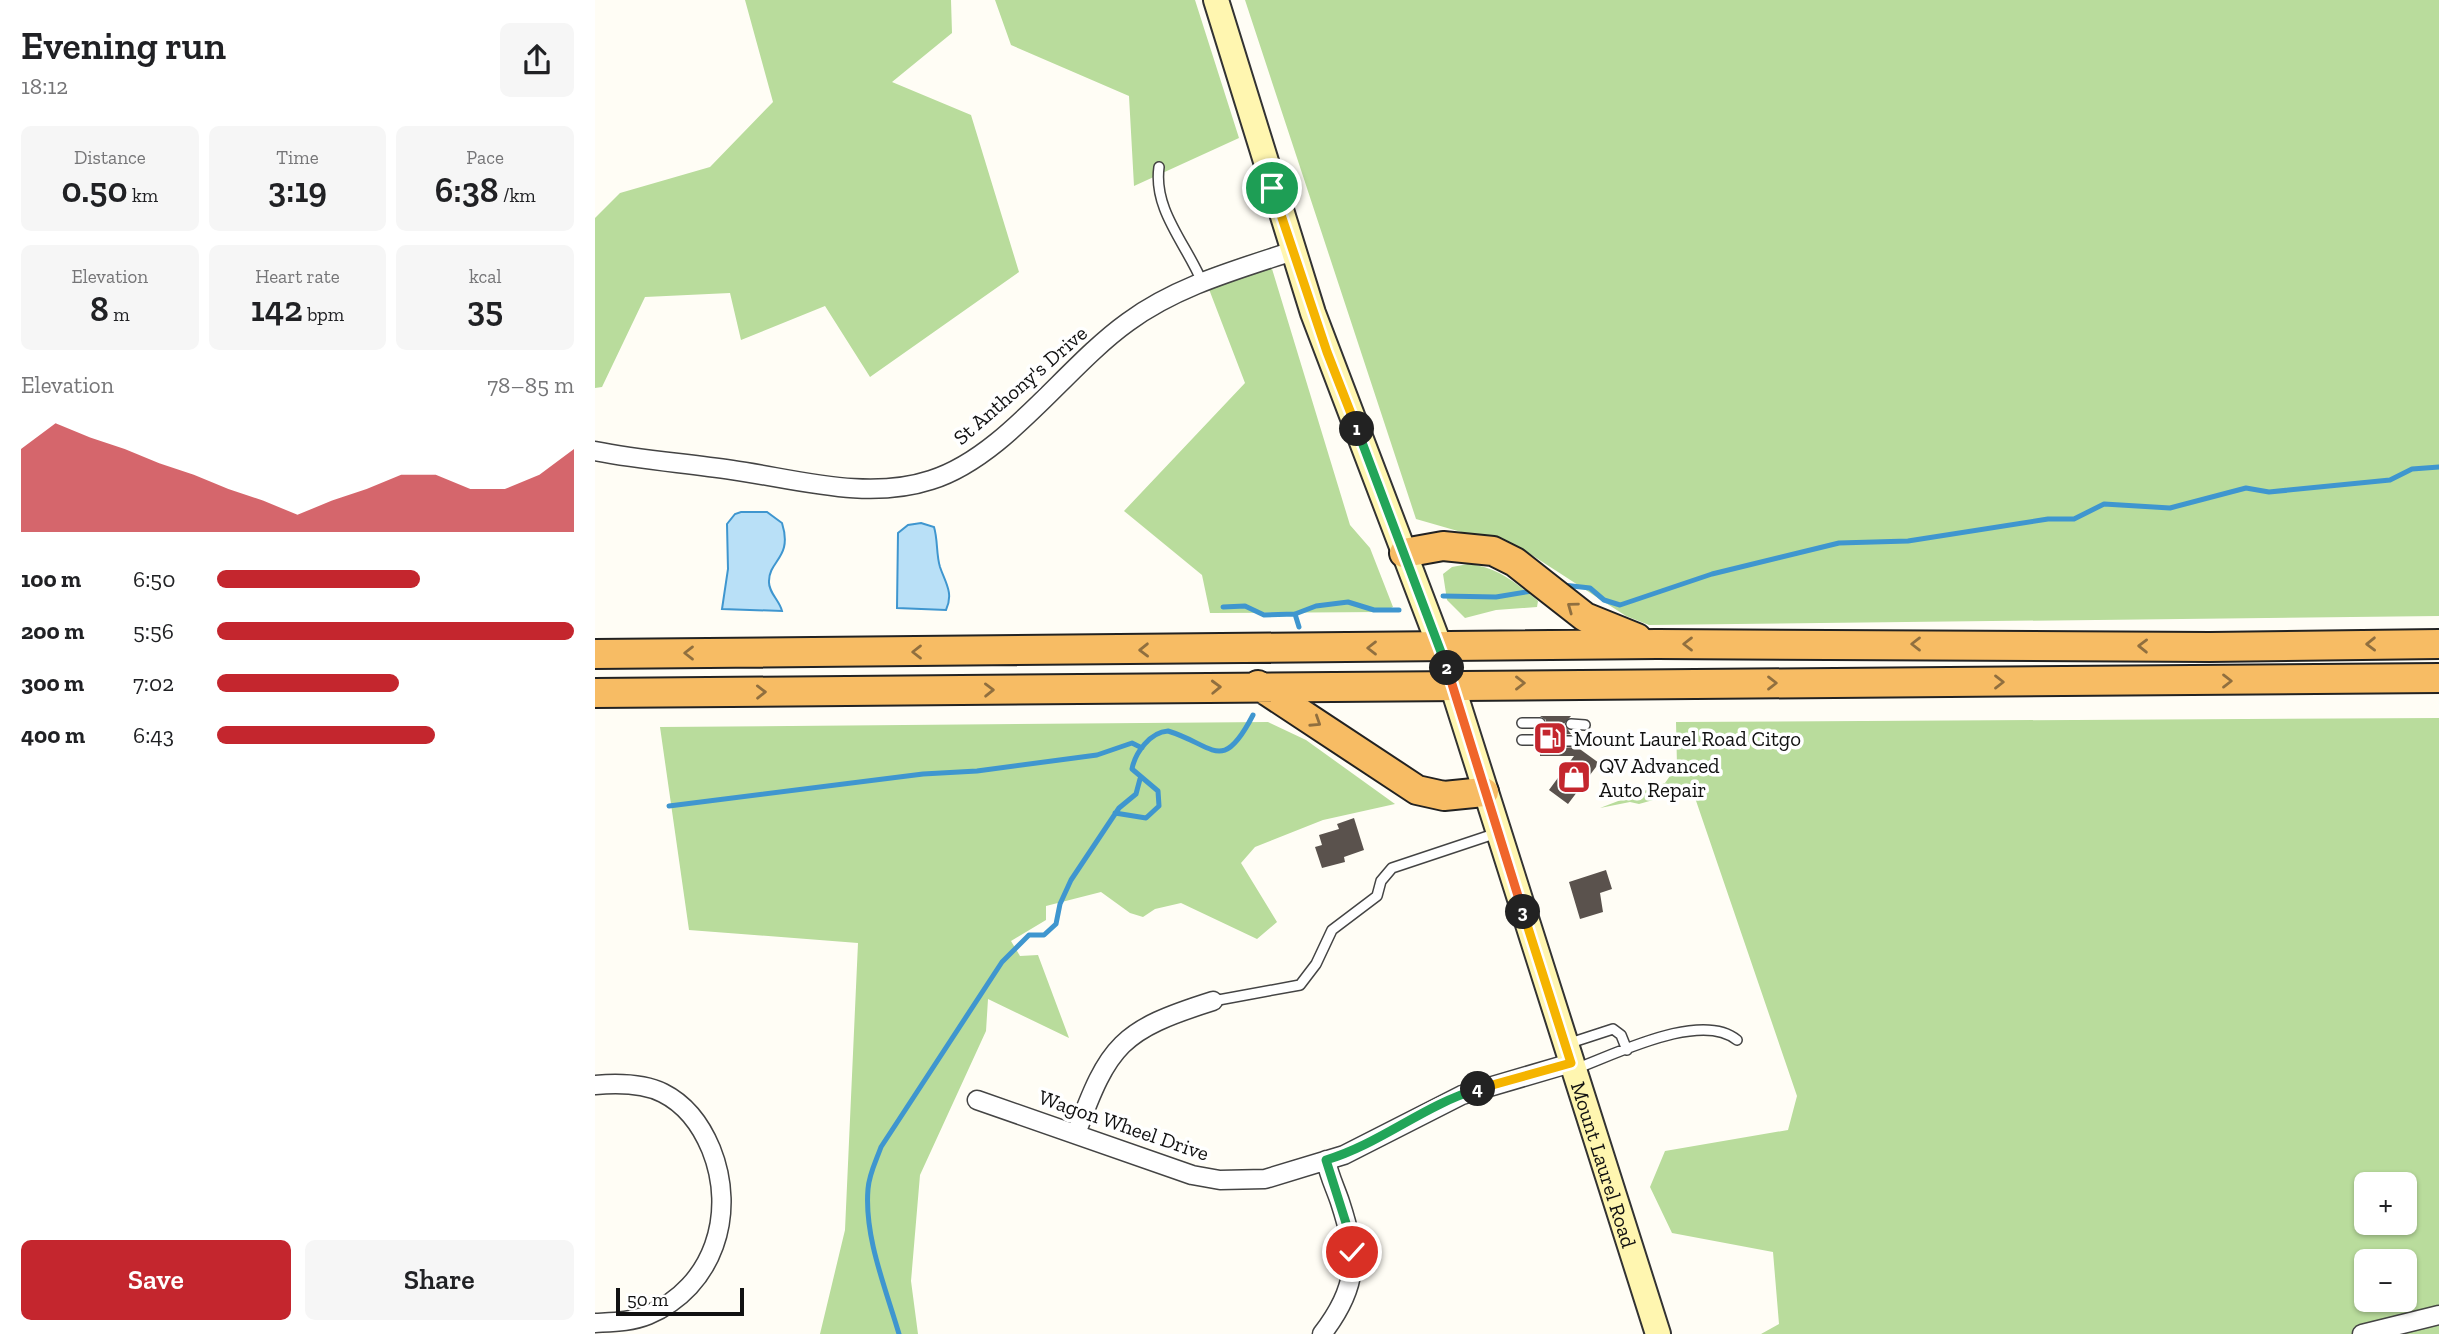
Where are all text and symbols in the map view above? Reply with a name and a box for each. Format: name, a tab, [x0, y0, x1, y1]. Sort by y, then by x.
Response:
text: Evening run	[21, 23, 226, 69]
button: share	[500, 23, 574, 97]
text: 18:12	[21, 72, 68, 100]
text: Distance	[74, 146, 146, 169]
text: Time	[276, 146, 319, 169]
text: Pace	[466, 146, 504, 169]
pin	[1242, 158, 1302, 218]
text: 0.50	[61, 169, 128, 211]
text: 3:19	[268, 169, 327, 211]
text: 6:38	[435, 169, 499, 211]
icon: arrive	[1253, 169, 1291, 207]
text: km	[128, 184, 158, 207]
text: /km	[499, 184, 536, 207]
text: Elevation	[71, 265, 148, 288]
text: Heart rate	[255, 265, 340, 288]
text: kcal	[469, 265, 501, 288]
text: 8	[90, 288, 109, 330]
text: 142	[251, 288, 303, 330]
text: 35	[467, 288, 503, 330]
text: m	[109, 303, 130, 326]
text: bpm	[303, 303, 344, 326]
street label: St Anthony's Drive	[948, 320, 1092, 450]
text: Elevation	[21, 371, 114, 399]
text: 78–85 m	[487, 371, 574, 399]
pin: 1	[1339, 412, 1375, 446]
text: 1	[1353, 417, 1360, 440]
text: 100 m	[21, 565, 81, 593]
text: 6:50	[133, 565, 175, 593]
one-way arrow	[1567, 603, 1580, 615]
text: 200 m	[21, 617, 84, 645]
text: 5:56	[133, 617, 174, 645]
one-way arrow	[1683, 636, 1693, 652]
one-way arrow	[1910, 636, 1921, 652]
one-way arrow	[2365, 637, 2376, 652]
one-way arrow	[2138, 638, 2148, 654]
one-way arrow	[1366, 640, 1377, 656]
one-way arrow	[1139, 642, 1149, 658]
one-way arrow	[911, 644, 922, 660]
one-way arrow	[684, 645, 694, 661]
pin: 2	[1429, 650, 1465, 686]
text: 2	[1441, 656, 1452, 679]
text: 300 m	[21, 669, 84, 697]
text: 7:02	[133, 669, 174, 697]
one-way arrow	[2222, 673, 2232, 689]
one-way arrow	[1994, 674, 2005, 690]
one-way arrow	[1515, 675, 1525, 691]
one-way arrow	[1767, 675, 1777, 691]
one-way arrow	[1211, 679, 1222, 694]
one-way arrow	[984, 682, 994, 698]
one-way arrow	[756, 684, 767, 700]
one-way arrow	[1308, 714, 1321, 726]
fuel station icon: Mount Laurel Road Citgo	[1531, 719, 1569, 757]
text: 400 m	[21, 721, 85, 749]
text: 6:43	[133, 721, 174, 749]
place label: Mount Laurel Road Citgo	[1574, 726, 1801, 751]
place label: QV Advanced Auto Repair	[1599, 753, 1720, 802]
shop icon: QV Advanced Auto Repair	[1555, 758, 1593, 796]
pin: 3	[1506, 894, 1541, 930]
text: 3	[1517, 900, 1528, 923]
pin: 4	[1461, 1072, 1495, 1106]
text: 4	[1472, 1077, 1483, 1100]
street label: Mount Laurel Road	[1566, 1078, 1642, 1251]
street label: Wagon Wheel Drive	[1036, 1084, 1212, 1166]
map controls	[2354, 1172, 2417, 1312]
button: +	[2354, 1172, 2417, 1235]
pin	[1322, 1222, 1382, 1282]
icon: check	[1333, 1233, 1371, 1271]
button: Save	[21, 1240, 291, 1320]
button: Share	[305, 1240, 574, 1320]
button: −	[2354, 1249, 2417, 1312]
scale bar	[616, 1285, 744, 1317]
text: 50 m	[627, 1288, 668, 1311]

